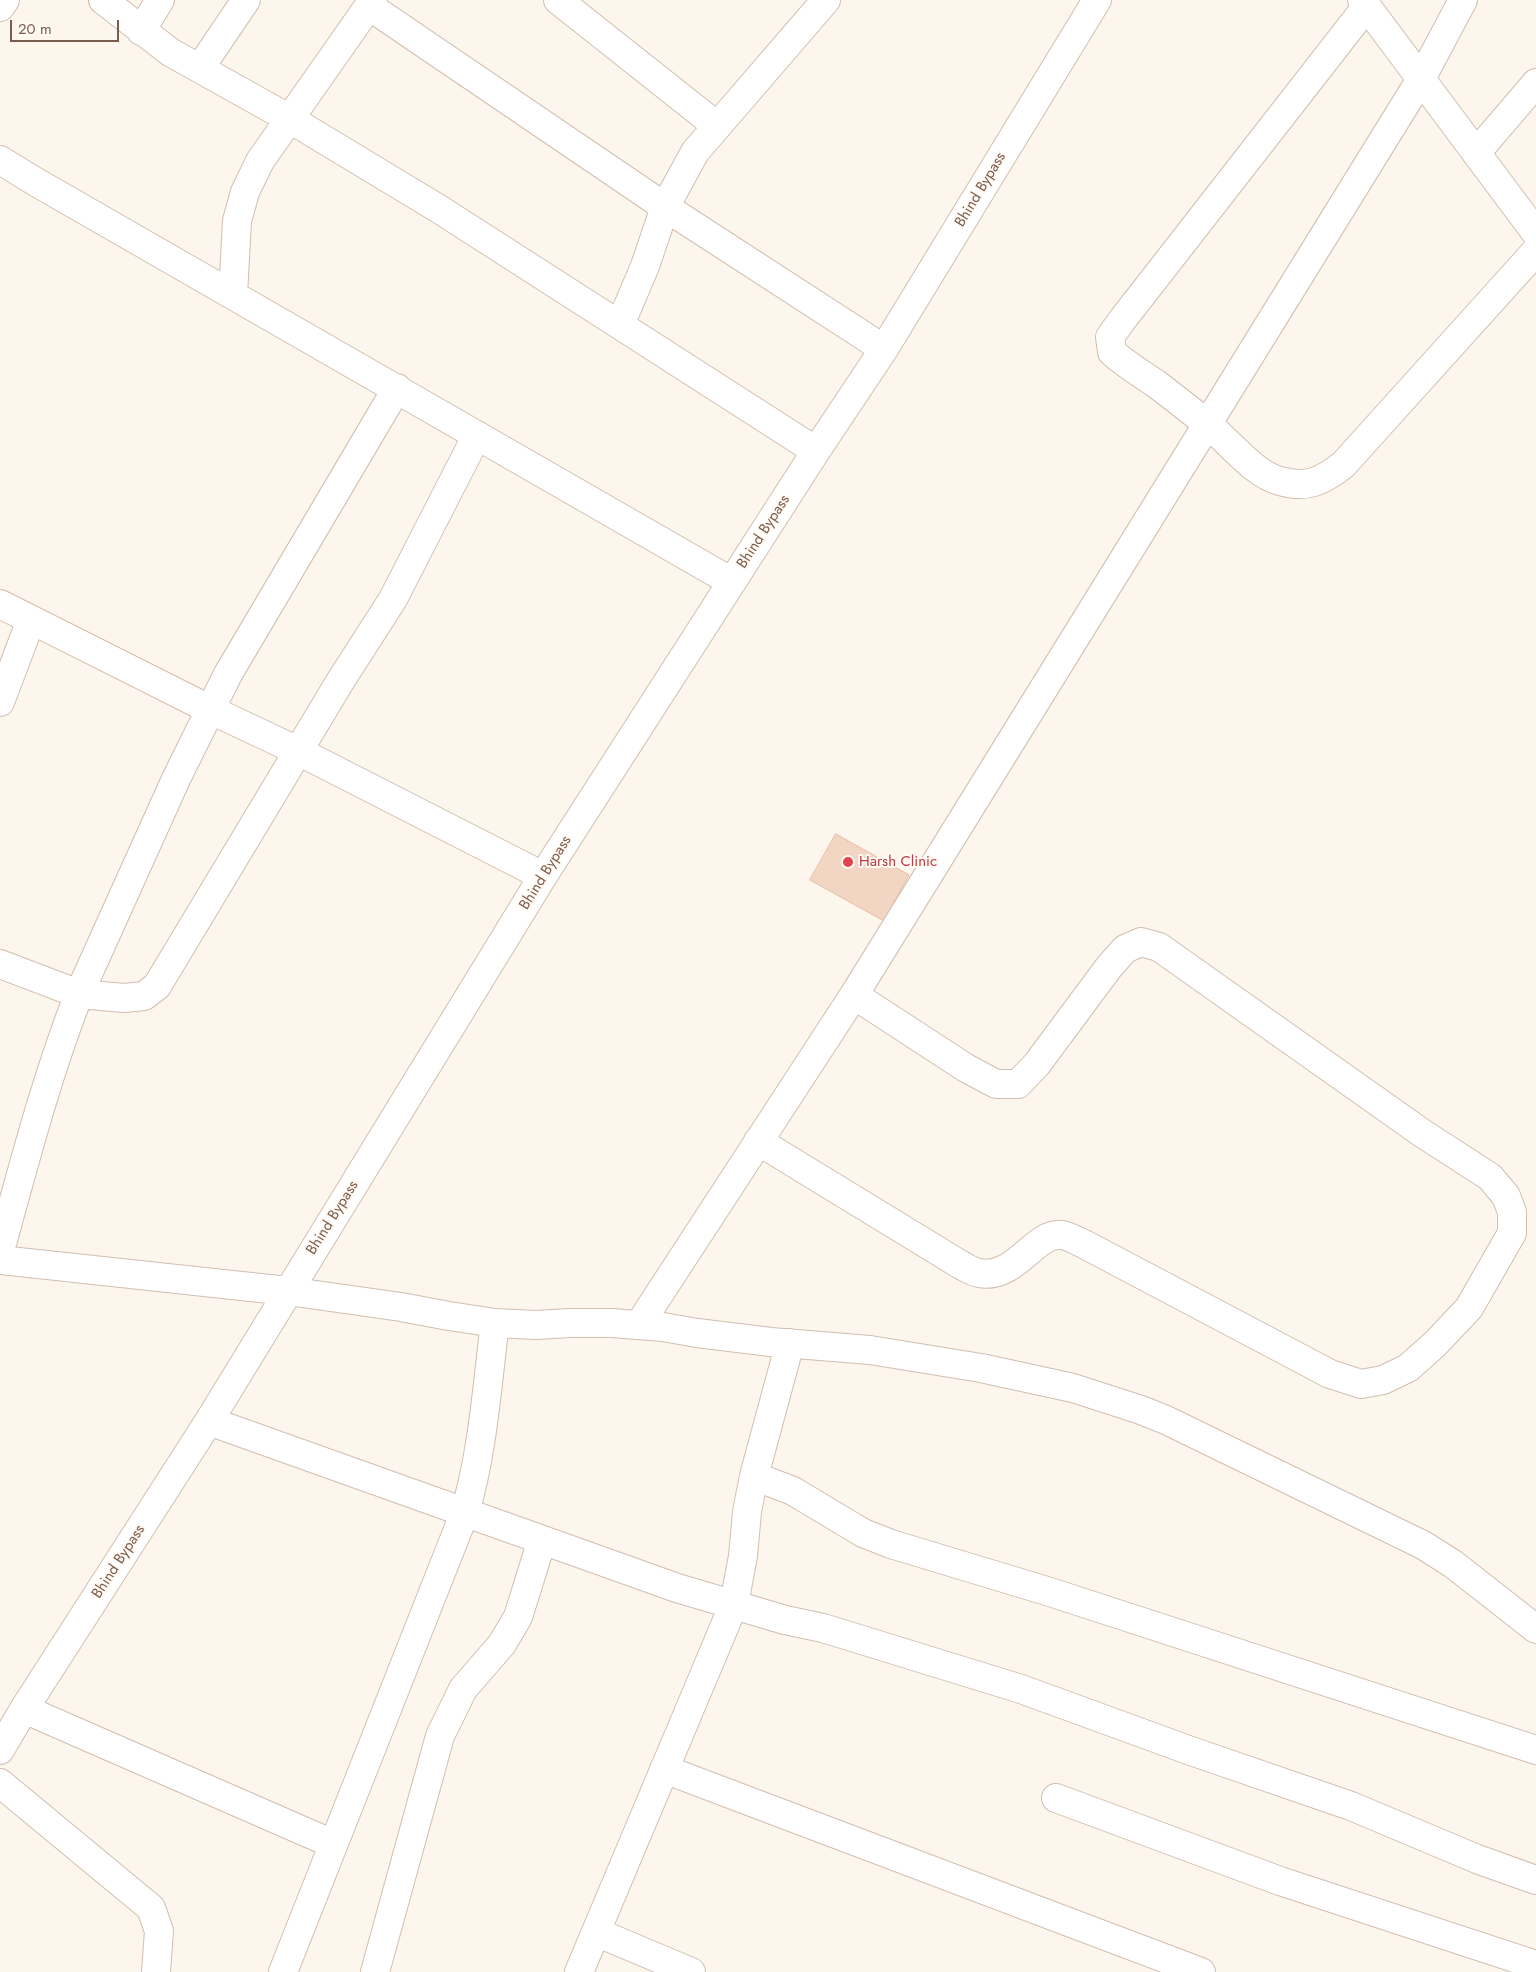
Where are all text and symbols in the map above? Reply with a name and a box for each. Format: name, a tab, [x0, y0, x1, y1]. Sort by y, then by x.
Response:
scale bar	[12, 10, 121, 42]
text: 20 m	[18, 18, 52, 40]
street label: Bhind Bypass	[952, 149, 1010, 231]
street label: Bhind Bypass	[734, 492, 794, 572]
street label: Bhind Bypass	[516, 833, 576, 913]
place label: Harsh Clinic	[859, 853, 937, 871]
marker: Harsh Clinic	[841, 855, 855, 869]
street label: Bhind Bypass	[303, 1178, 363, 1258]
street label: Bhind Bypass	[89, 1522, 149, 1602]

